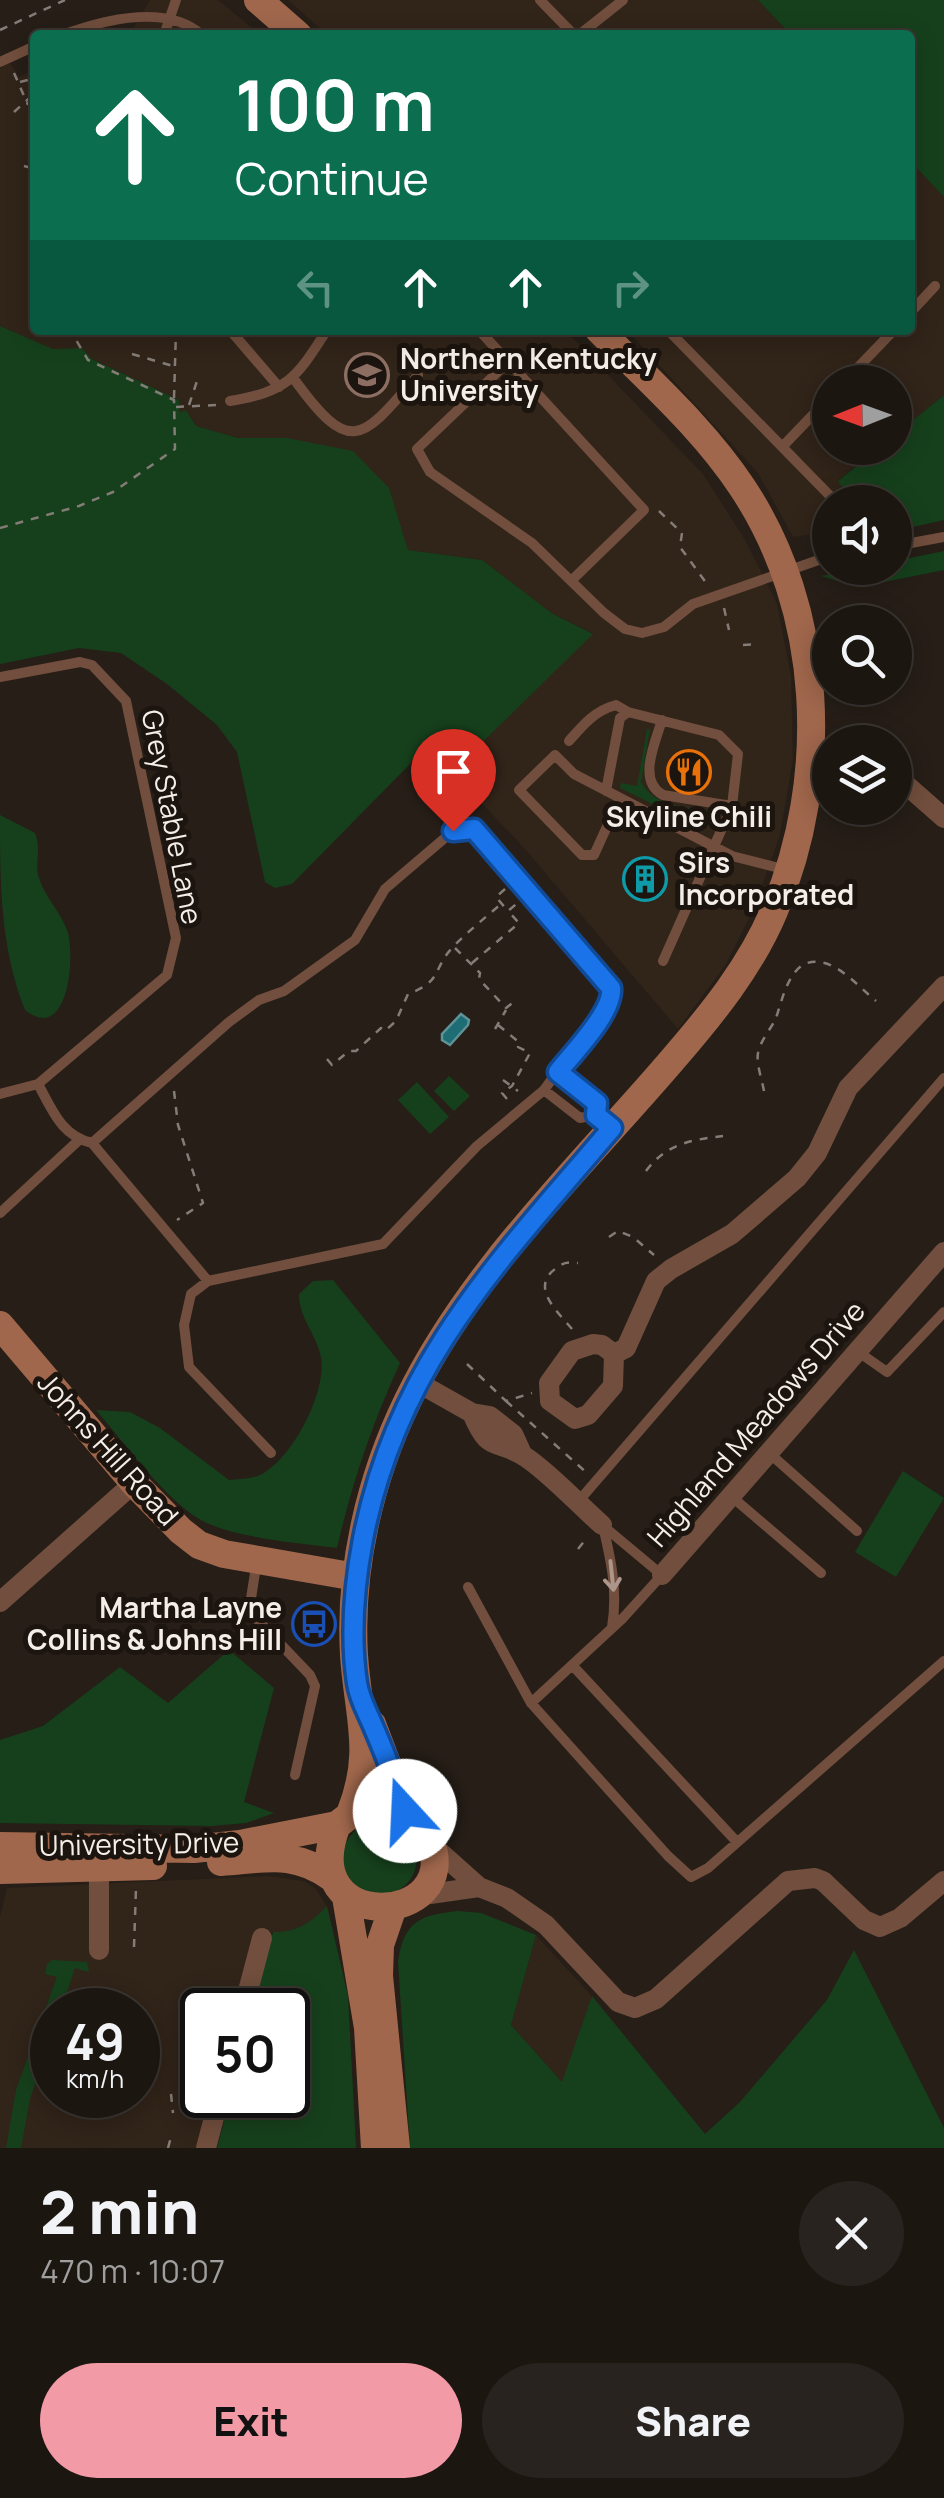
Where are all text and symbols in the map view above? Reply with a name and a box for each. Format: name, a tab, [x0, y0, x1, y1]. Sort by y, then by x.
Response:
text: 100 m	[235, 56, 435, 152]
icon: ahead	[70, 70, 200, 200]
text: Continue	[235, 147, 429, 209]
icon: left	[288, 260, 343, 315]
icon: ahead	[393, 260, 448, 315]
icon: ahead	[498, 260, 553, 315]
icon: right	[603, 260, 658, 315]
place label: Northern Kentucky University	[400, 339, 657, 409]
school or university icon: Northern Kentucky University	[344, 352, 390, 398]
north arrow	[812, 365, 912, 465]
map controls	[812, 365, 912, 825]
button: sound	[812, 485, 912, 585]
button: search	[812, 605, 912, 705]
street label: Grey Stable Lane	[134, 706, 212, 927]
button: layers	[812, 725, 912, 825]
pin	[411, 729, 496, 832]
icon: arrive	[426, 744, 481, 799]
restaurant icon: Skyline Chili	[666, 749, 712, 795]
place label: Skyline Chili	[606, 797, 772, 835]
place label: Sirs Incorporated	[678, 843, 854, 913]
building icon: Sirs Incorporated	[622, 856, 668, 902]
street label: Highland Meadows Drive	[638, 1292, 873, 1554]
street label: Johns Hill Road	[30, 1364, 188, 1533]
one-way arrow	[603, 1560, 622, 1592]
place label: Martha Layne Collins & Johns Hill	[27, 1588, 282, 1658]
bus stop icon: Martha Layne Collins & Johns Hill	[291, 1601, 337, 1647]
position arrow	[353, 1759, 457, 1863]
street label: University Drive	[39, 1822, 239, 1864]
speed limit sign: 50	[180, 1988, 310, 2118]
text: 49	[65, 2007, 125, 2075]
text: km/h	[66, 2061, 124, 2096]
text: 2 min	[40, 2170, 199, 2252]
button: close	[799, 2181, 904, 2286]
text: 470 m · 10:07	[40, 2249, 225, 2293]
button: Exit	[40, 2363, 462, 2478]
button: Share	[482, 2363, 904, 2478]

